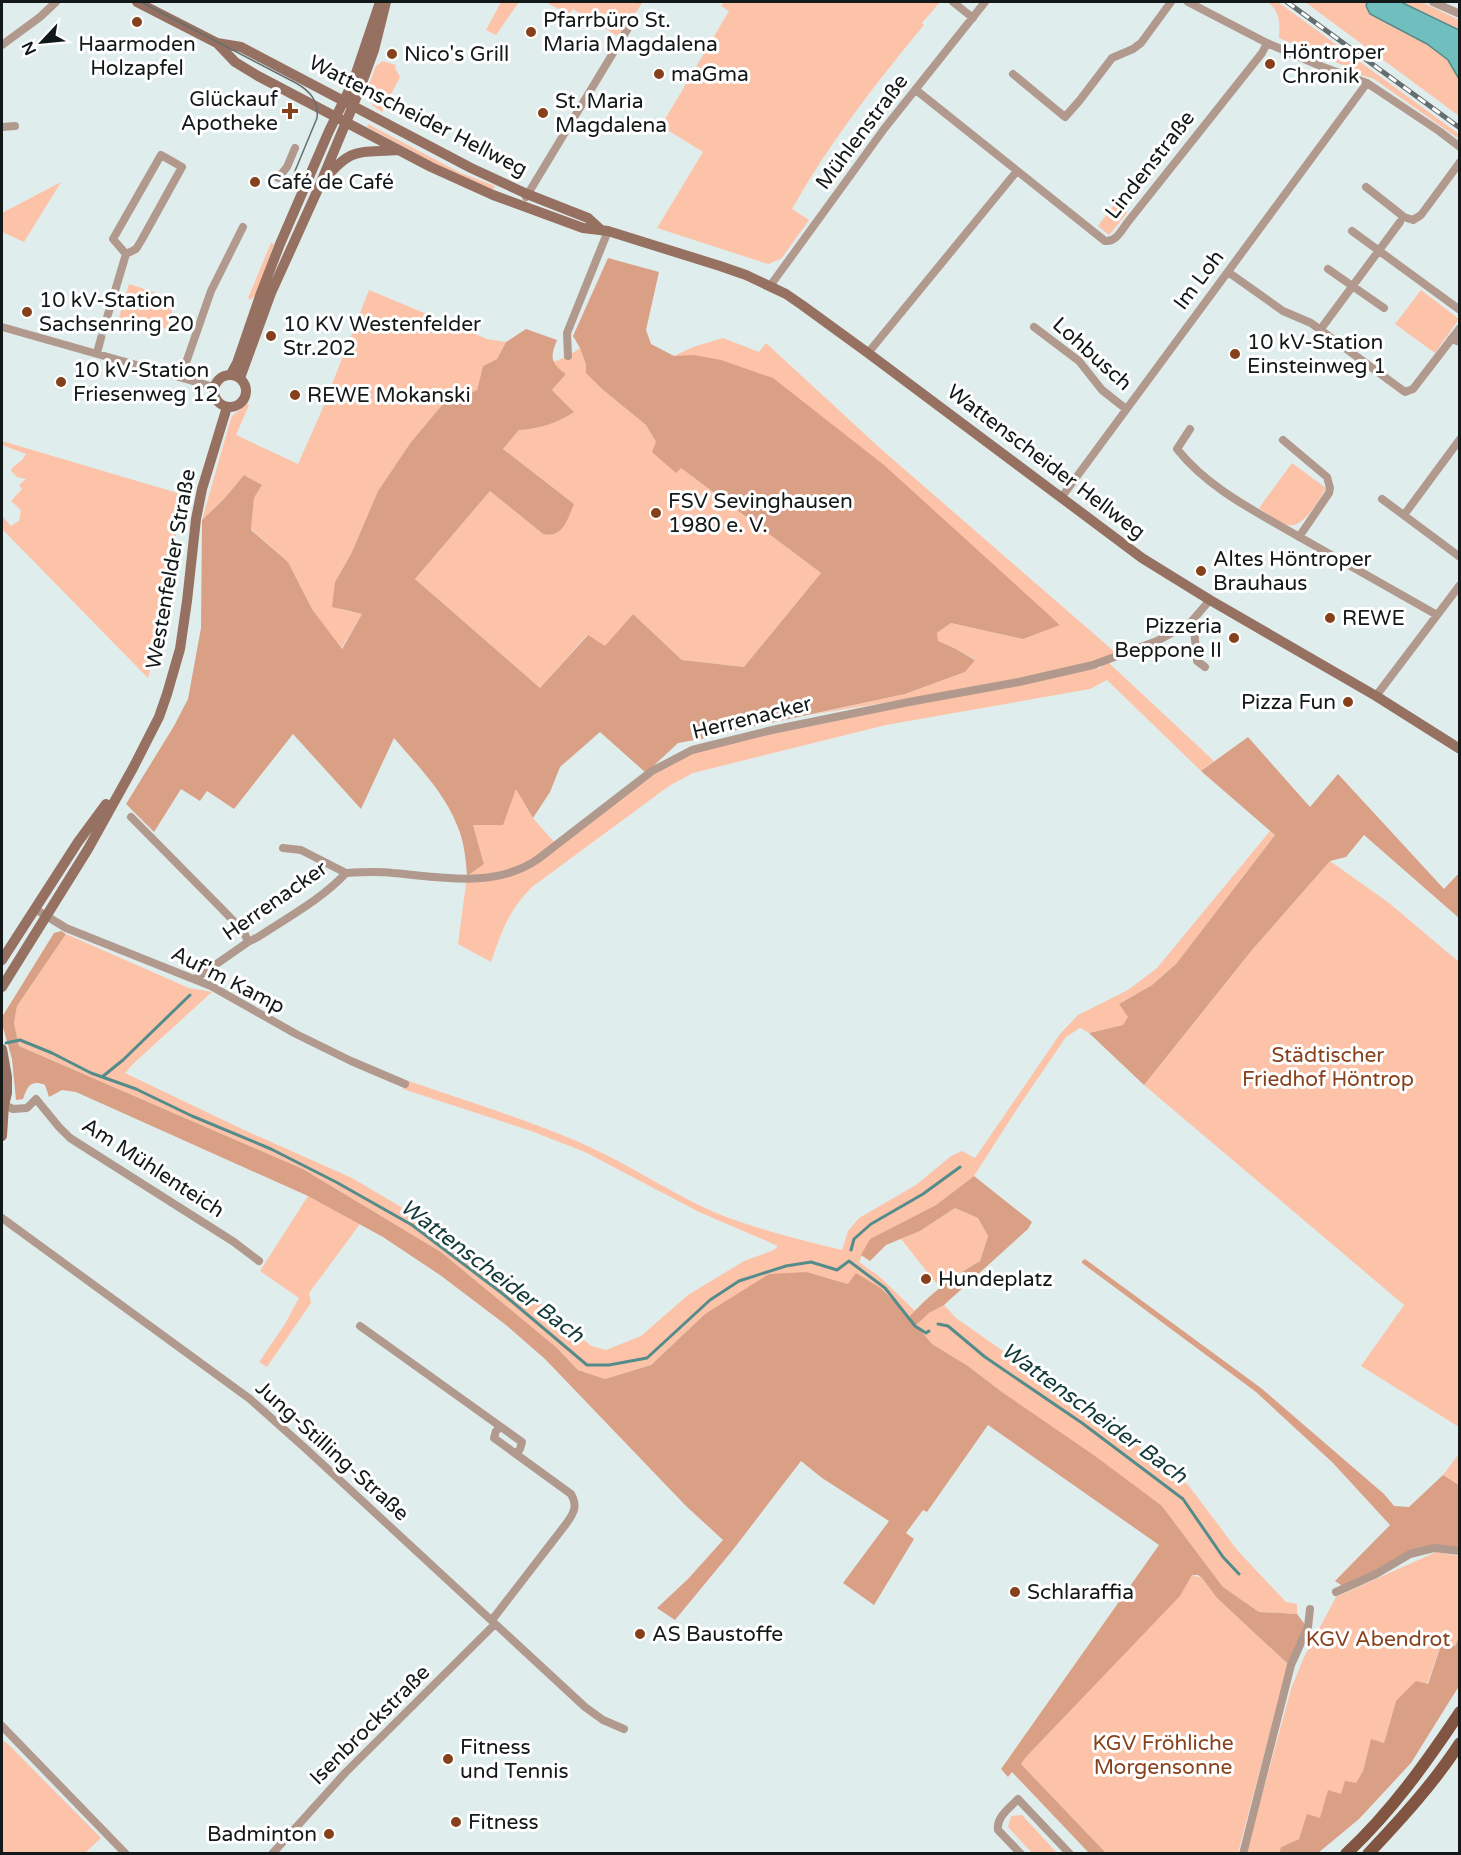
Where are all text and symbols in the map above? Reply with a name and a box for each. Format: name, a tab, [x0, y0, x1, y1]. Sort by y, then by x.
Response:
place label: Pfarrbüro St. Maria Magdalena	[543, 8, 718, 57]
north arrow	[12, 12, 72, 72]
marker: Haarmoden Holzapfel	[130, 15, 144, 29]
marker: Pfarrbüro St. Maria Magdalena	[524, 25, 538, 39]
place label: Haarmoden Holzapfel	[78, 32, 196, 81]
text: N	[18, 38, 41, 58]
place label: Höntroper Chronik	[1282, 40, 1385, 89]
place label: Nico's Grill	[404, 42, 509, 67]
marker: Nico's Grill	[385, 47, 399, 61]
street label: Wattenscheider Hellweg	[305, 50, 531, 182]
marker: Höntroper Chronik	[1263, 57, 1277, 71]
place label: maGma	[671, 62, 749, 87]
marker: maGma	[652, 67, 666, 81]
street label: Mühlenstraße	[810, 69, 914, 195]
place label: Glückauf Apotheke	[181, 87, 278, 136]
place label: St. Maria Magdalena	[555, 89, 667, 138]
marker: Glückauf Apotheke	[283, 104, 297, 118]
marker: St. Maria Magdalena	[536, 106, 550, 120]
street label: Lindenstraße	[1100, 106, 1200, 224]
place label: Café de Café	[267, 170, 394, 195]
marker: Café de Café	[248, 175, 262, 189]
street label: Im Loh	[1169, 245, 1229, 315]
place label: 10 kV-Station Sachsenring 20	[39, 288, 194, 337]
marker: 10 kV-Station Sachsenring 20	[20, 305, 34, 319]
place label: 10 KV Westenfelder Str.202	[283, 312, 481, 361]
street label: Lohbusch	[1047, 312, 1137, 396]
marker: 10 KV Westenfelder Str.202	[264, 329, 278, 343]
place label: 10 kV-Station Einsteinweg 1	[1247, 330, 1386, 379]
marker: 10 kV-Station Einsteinweg 1	[1228, 347, 1242, 361]
place label: 10 kV-Station Friesenweg 12	[73, 358, 218, 407]
marker: 10 kV-Station Friesenweg 12	[54, 375, 68, 389]
street label: Wattenscheider Hellweg	[942, 379, 1150, 545]
place label: REWE Mokanski	[307, 383, 471, 408]
marker: REWE Mokanski	[288, 388, 302, 402]
street label: Westenfelder Straße	[141, 467, 201, 671]
place label: FSV Sevinghausen 1980 e. V.	[668, 489, 853, 538]
marker: FSV Sevinghausen 1980 e. V.	[649, 506, 663, 520]
place label: Altes Höntroper Brauhaus	[1213, 547, 1372, 596]
marker: Altes Höntroper Brauhaus	[1194, 564, 1208, 578]
place label: REWE	[1342, 606, 1405, 631]
marker: REWE	[1323, 611, 1337, 625]
place label: Pizzeria Beppone II	[1114, 614, 1222, 663]
marker: Pizzeria Beppone II	[1227, 631, 1241, 645]
place label: Pizza Fun	[1241, 690, 1336, 715]
street label: Herrenacker	[690, 691, 814, 745]
marker: Pizza Fun	[1341, 695, 1355, 709]
street label: Herrenacker	[218, 856, 332, 946]
street label: Auf'm Kamp	[167, 941, 289, 1019]
park label: Städtischer Friedhof Höntrop	[1242, 1043, 1414, 1092]
street label: Am Mühlenteich	[77, 1113, 229, 1223]
water label: Wattenscheider Bach	[395, 1194, 589, 1349]
place label: Hundeplatz	[938, 1267, 1053, 1292]
marker: Hundeplatz	[919, 1272, 933, 1286]
water label: Wattenscheider Bach	[996, 1337, 1192, 1489]
street label: Jung-Stilling-Straße	[250, 1376, 414, 1526]
place label: Schlaraffia	[1027, 1580, 1134, 1605]
marker: Schlaraffia	[1008, 1585, 1022, 1599]
place label: AS Baustoffe	[652, 1622, 783, 1647]
marker: AS Baustoffe	[633, 1627, 647, 1641]
park label: KGV Abendrot	[1306, 1627, 1450, 1652]
street label: Isenbrockstraße	[305, 1660, 435, 1790]
park label: KGV Fröhliche Morgensonne	[1092, 1731, 1234, 1780]
place label: Fitness und Tennis	[460, 1735, 569, 1784]
marker: Fitness und Tennis	[441, 1752, 455, 1766]
place label: Fitness	[468, 1810, 539, 1835]
marker: Fitness	[449, 1815, 463, 1829]
place label: Badminton	[207, 1822, 317, 1847]
marker: Badminton	[322, 1827, 336, 1841]

